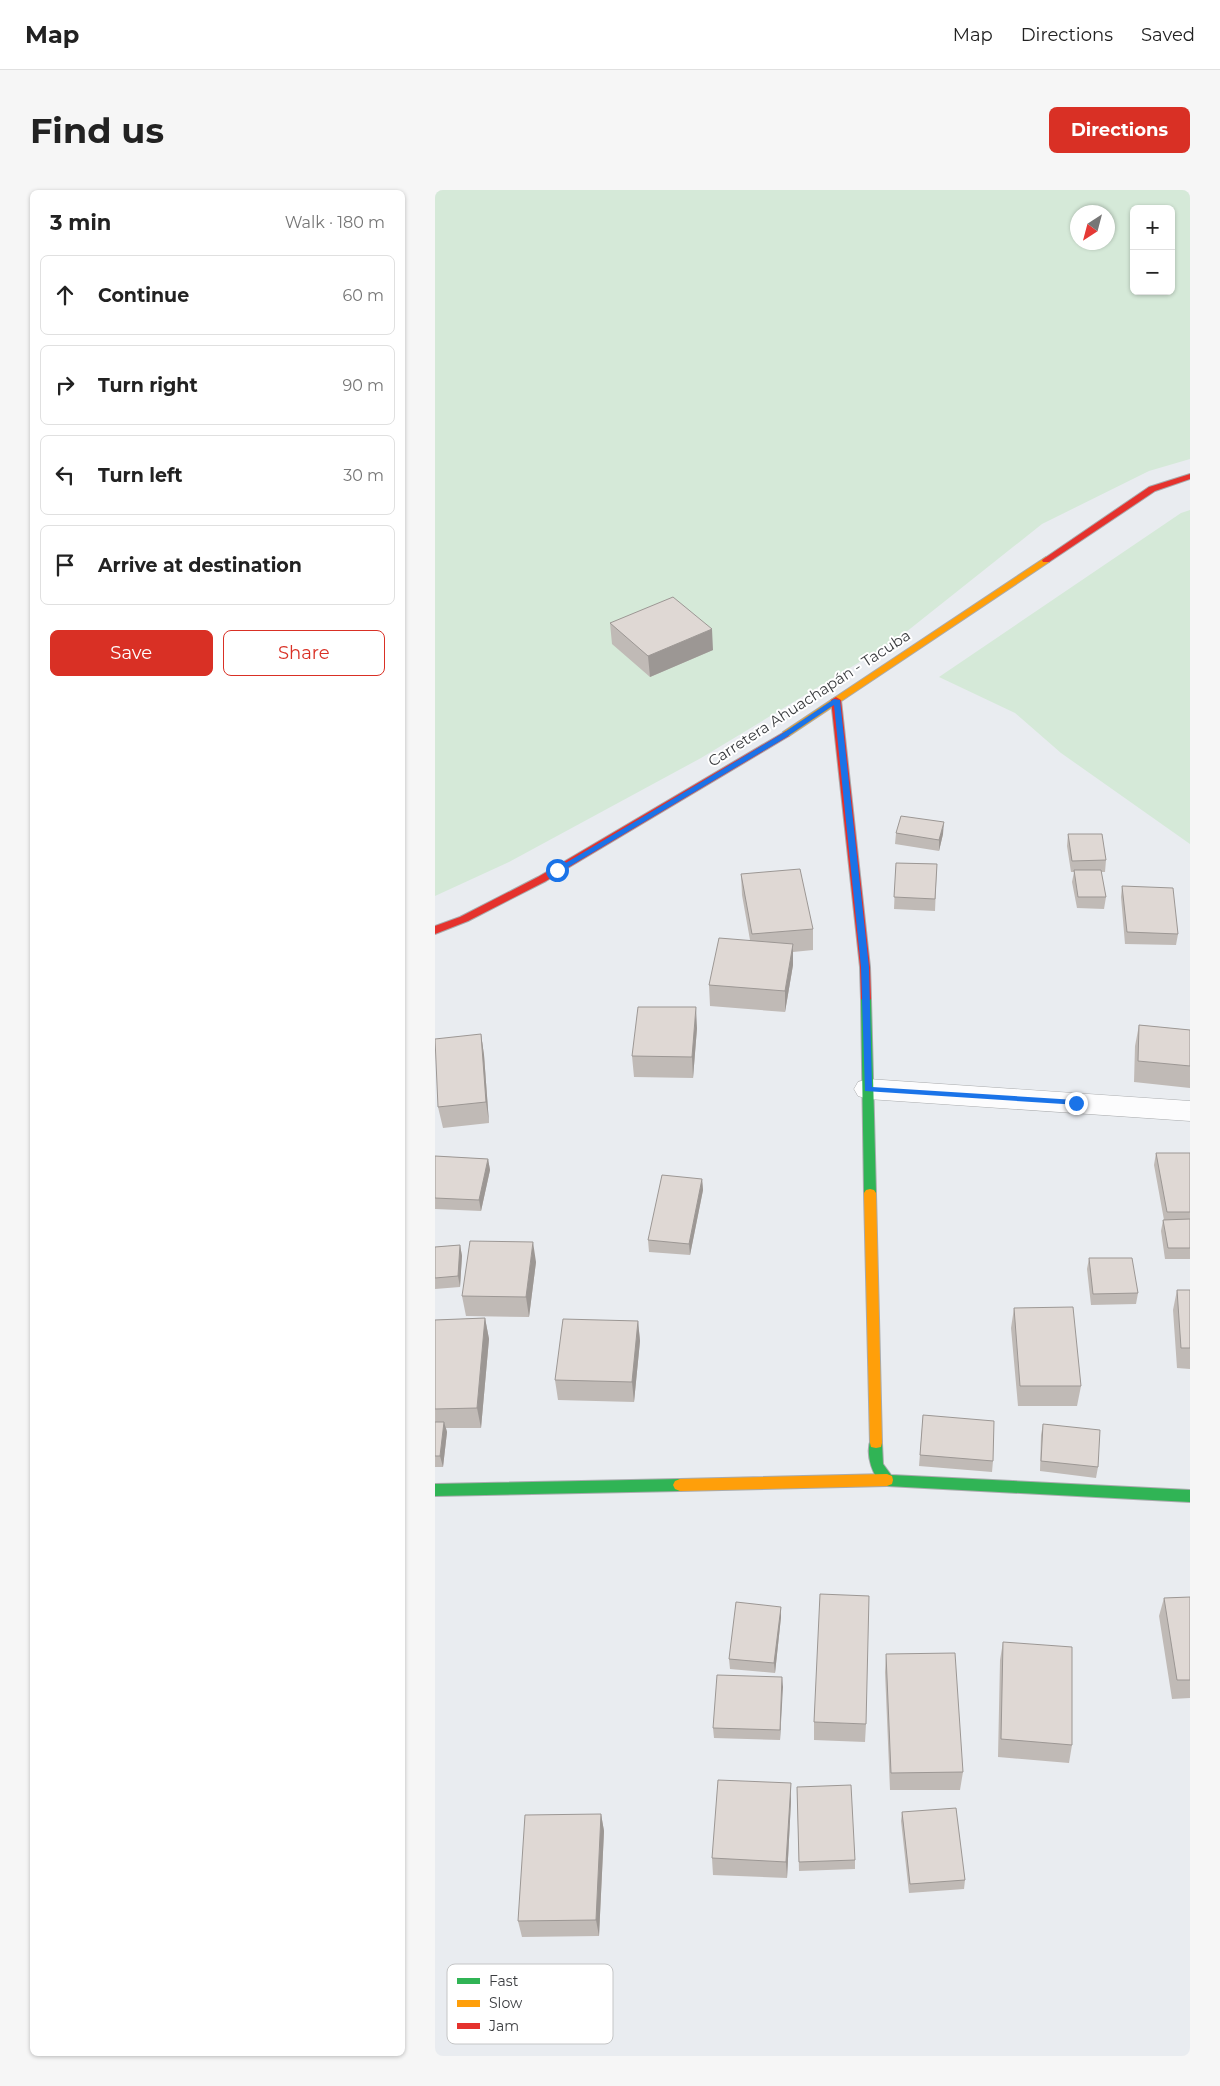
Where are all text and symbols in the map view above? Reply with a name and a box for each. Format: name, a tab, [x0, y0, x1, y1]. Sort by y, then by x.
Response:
text: Map	[25, 20, 79, 49]
text: Map	[953, 24, 993, 46]
text: Directions	[1021, 24, 1113, 46]
text: Saved	[1141, 24, 1195, 46]
button: Directions	[1049, 107, 1190, 153]
text: Find us	[30, 109, 164, 152]
north arrow	[1070, 205, 1115, 250]
map controls	[1130, 205, 1175, 295]
button: +	[1130, 205, 1175, 250]
text: 3 min	[50, 210, 111, 235]
text: Walk · 180 m	[285, 213, 385, 232]
button: −	[1130, 250, 1175, 295]
icon: ahead	[51, 281, 79, 309]
text: Continue	[98, 284, 189, 307]
text: 60 m	[342, 286, 384, 305]
icon: right	[51, 371, 79, 399]
text: Turn right	[98, 374, 198, 397]
text: 90 m	[342, 376, 384, 395]
icon: left	[51, 461, 79, 489]
text: Turn left	[98, 464, 183, 487]
text: 30 m	[343, 466, 384, 485]
icon: arrive	[51, 551, 79, 579]
text: Arrive at destination	[98, 554, 302, 577]
street label: Carretera Ahuachapán - Tacuba	[704, 625, 914, 771]
button: Save	[50, 630, 213, 676]
button: Share	[223, 630, 385, 676]
route start	[546, 859, 569, 882]
route end	[1065, 1092, 1088, 1115]
legend	[447, 1964, 613, 2044]
text: Fast	[489, 1972, 519, 1990]
text: Slow	[489, 1994, 523, 2012]
text: Jam	[488, 2017, 519, 2035]

